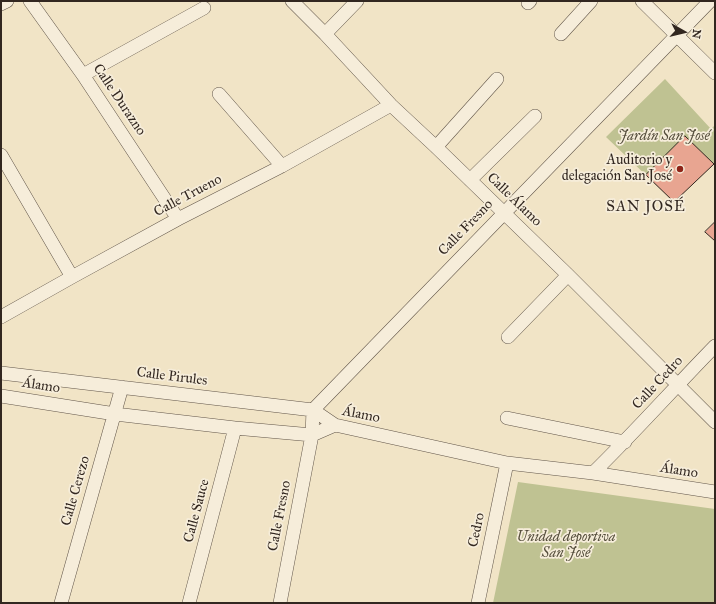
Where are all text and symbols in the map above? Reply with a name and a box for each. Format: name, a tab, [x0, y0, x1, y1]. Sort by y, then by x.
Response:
north arrow	[664, 12, 704, 52]
text: N	[689, 28, 703, 39]
street label: Calle Durazno	[89, 61, 149, 139]
park label: Jardín San José	[618, 129, 710, 145]
place label: Auditorio y delegación San José	[562, 153, 672, 186]
marker: Auditorio y delegación San José	[675, 164, 685, 174]
street label: Calle Álamo	[483, 170, 545, 230]
street label: Calle Trueno	[151, 171, 225, 221]
street label: Calle Fresno	[435, 196, 497, 260]
district label: SAN JOSÉ	[606, 198, 686, 216]
street label: Calle Cedro	[629, 353, 687, 413]
street label: Calle Pirules	[136, 364, 208, 390]
street label: Álamo	[21, 375, 61, 397]
street label: Álamo	[341, 403, 381, 427]
street label: Calle Cerezo	[58, 454, 94, 528]
street label: Álamo	[659, 460, 699, 482]
street label: Calle Sauce	[180, 477, 214, 545]
street label: Calle Fresno	[265, 479, 295, 553]
street label: Cedro	[465, 511, 489, 549]
park label: Unidad deportiva San José	[517, 530, 615, 562]

